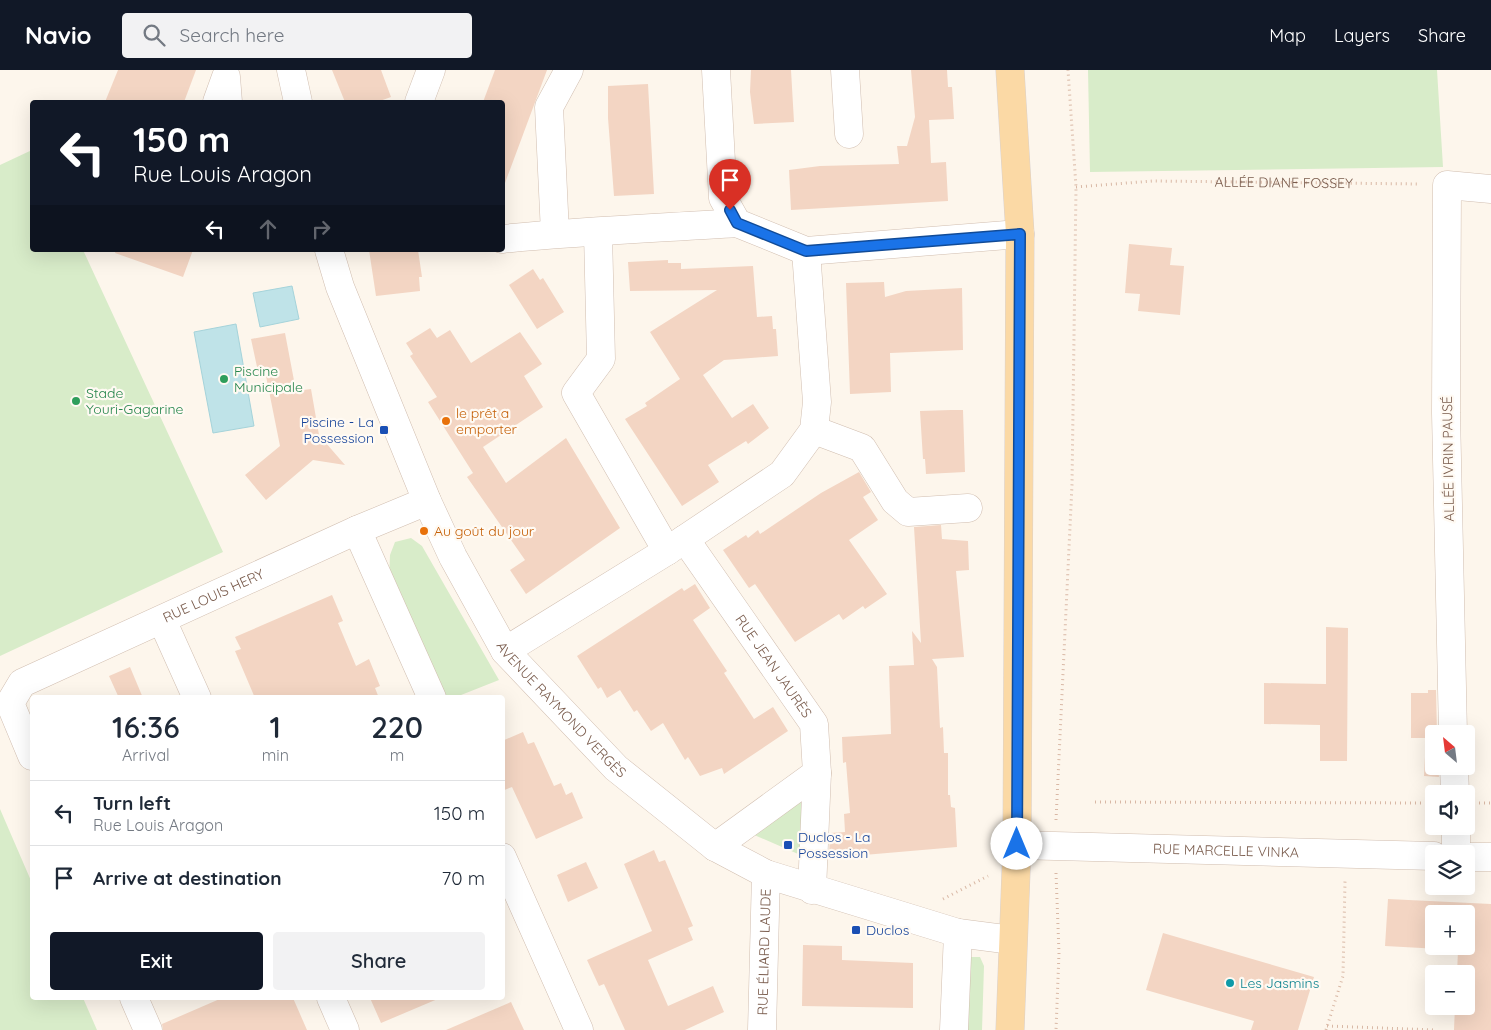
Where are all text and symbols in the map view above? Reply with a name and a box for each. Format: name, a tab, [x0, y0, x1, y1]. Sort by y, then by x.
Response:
search box	[122, 13, 472, 58]
text: Navio	[25, 20, 92, 50]
icon: search	[140, 21, 168, 49]
text: Search here	[180, 23, 284, 47]
text: Map	[1269, 24, 1306, 47]
text: Layers	[1334, 24, 1390, 47]
text: Share	[1418, 24, 1466, 47]
text: 150 m	[133, 117, 230, 161]
icon: left	[50, 120, 115, 185]
pin	[709, 159, 751, 210]
text: Rue Louis Aragon	[133, 160, 312, 188]
icon: arrive	[716, 166, 744, 194]
street label: ALLÉE DIANE FOSSEY	[1214, 173, 1353, 192]
icon: left	[201, 215, 229, 243]
icon: ahead	[254, 215, 282, 243]
icon: right	[307, 215, 335, 243]
place label: Piscine Municipale	[234, 362, 303, 396]
marker: Piscine Municipale	[218, 373, 230, 385]
place label: Stade Youri-Gagarine	[86, 384, 184, 418]
marker: Stade Youri-Gagarine	[70, 395, 82, 407]
street label: ALLÉE IVRIN PAUSÉ	[1438, 396, 1458, 522]
place label: le prêt a emporter	[456, 404, 518, 438]
place label: Piscine - La Possession	[301, 413, 374, 447]
marker: le prêt a emporter	[440, 415, 452, 427]
marker: Piscine - La Possession	[378, 424, 390, 436]
place label: Au goût du jour	[434, 522, 535, 540]
marker: Au goût du jour	[418, 525, 430, 537]
street label: RUE LOUIS HERY	[160, 565, 267, 627]
street label: RUE JEAN JAURÈS	[731, 611, 816, 721]
street label: AVENUE RAYMOND VERGÈS	[493, 638, 630, 782]
text: 16:36	[112, 708, 180, 746]
text: 1	[270, 708, 281, 746]
text: 220	[371, 708, 423, 746]
north arrow	[1425, 725, 1475, 775]
map controls	[1425, 725, 1475, 1015]
text: Arrival	[122, 745, 170, 765]
text: min	[262, 745, 289, 765]
text: m	[390, 745, 404, 765]
button: sound	[1425, 785, 1475, 835]
text: Turn left	[93, 791, 171, 815]
icon: left	[50, 799, 78, 827]
text: 150 m	[434, 801, 485, 825]
text: Rue Louis Aragon	[93, 815, 223, 835]
position arrow	[990, 817, 1042, 869]
place label: Duclos - La Possession	[798, 828, 870, 862]
marker: Duclos - La Possession	[782, 839, 794, 851]
street label: RUE MARCELLE VINKA	[1153, 840, 1299, 861]
button: layers	[1425, 845, 1475, 895]
icon: arrive	[50, 864, 78, 892]
text: Arrive at destination	[93, 866, 282, 890]
text: 70 m	[441, 866, 485, 890]
street label: RUE ÉLIARD LAUDE	[753, 888, 775, 1016]
button: +	[1425, 905, 1475, 955]
place label: Duclos	[866, 921, 909, 939]
marker: Duclos	[850, 924, 862, 936]
button: Exit	[50, 932, 263, 990]
button: Share	[273, 932, 485, 990]
button: −	[1425, 965, 1475, 1015]
place label: Les Jasmins	[1240, 974, 1319, 992]
marker: Les Jasmins	[1224, 977, 1236, 989]

